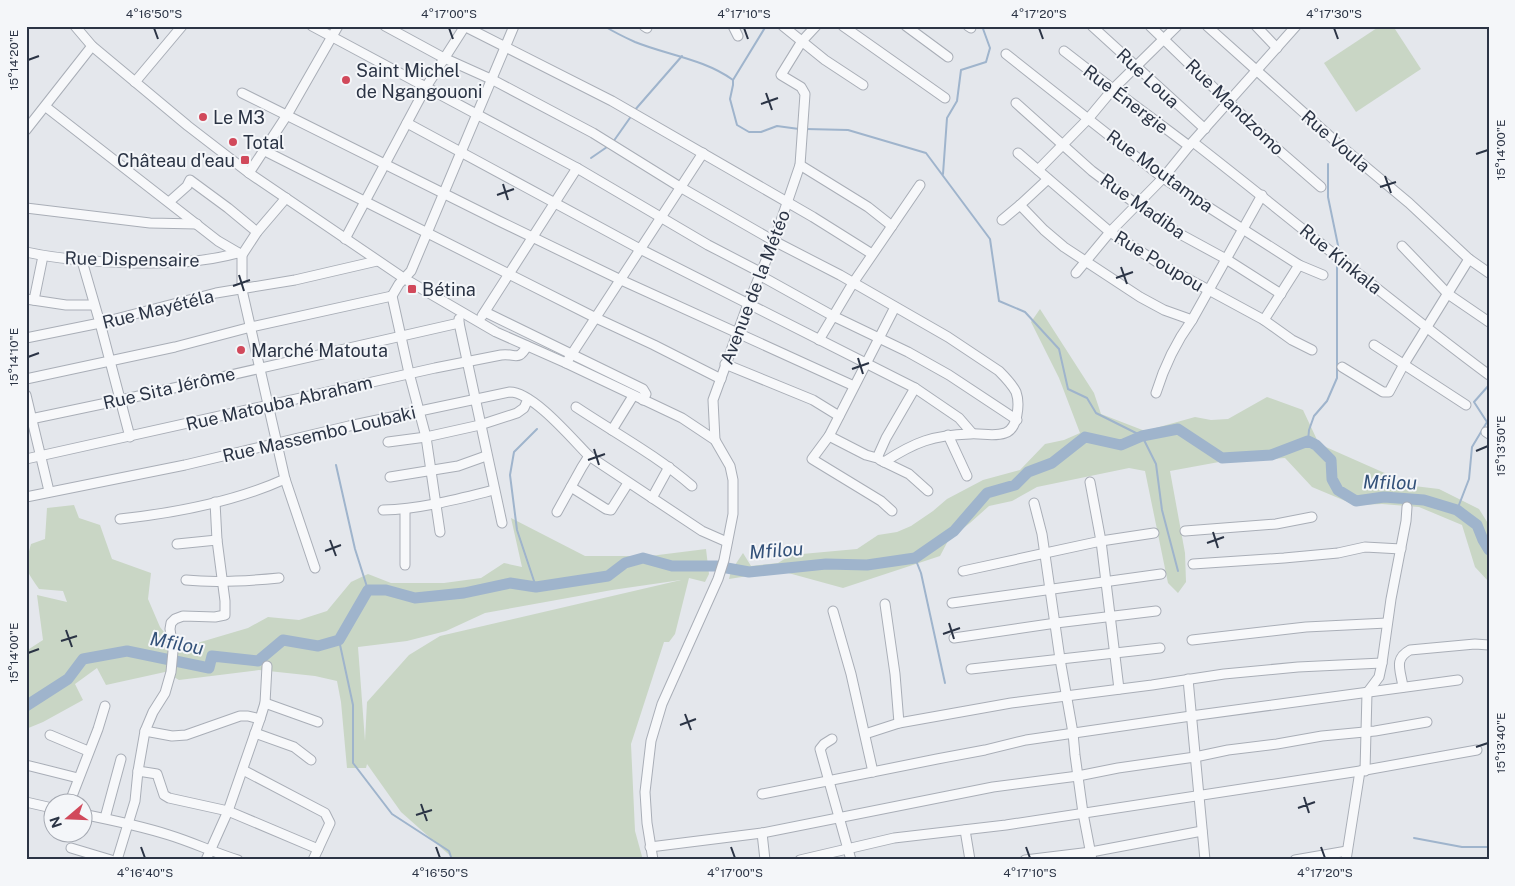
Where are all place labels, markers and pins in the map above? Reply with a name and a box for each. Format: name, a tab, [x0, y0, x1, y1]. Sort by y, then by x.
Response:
place label: Saint Michel de Ngangouoni	[356, 60, 482, 102]
marker: Saint Michel de Ngangouoni	[340, 74, 352, 86]
place label: Le M3	[213, 107, 265, 128]
marker: Le M3	[197, 111, 209, 123]
place label: Total	[243, 132, 285, 153]
marker: Total	[227, 136, 239, 148]
place label: Château d'eau	[117, 150, 235, 171]
marker: Château d'eau	[239, 154, 251, 166]
place label: Bétina	[422, 279, 476, 300]
marker: Bétina	[406, 283, 418, 295]
place label: Marché Matouta	[251, 340, 388, 361]
marker: Marché Matouta	[235, 344, 247, 356]

